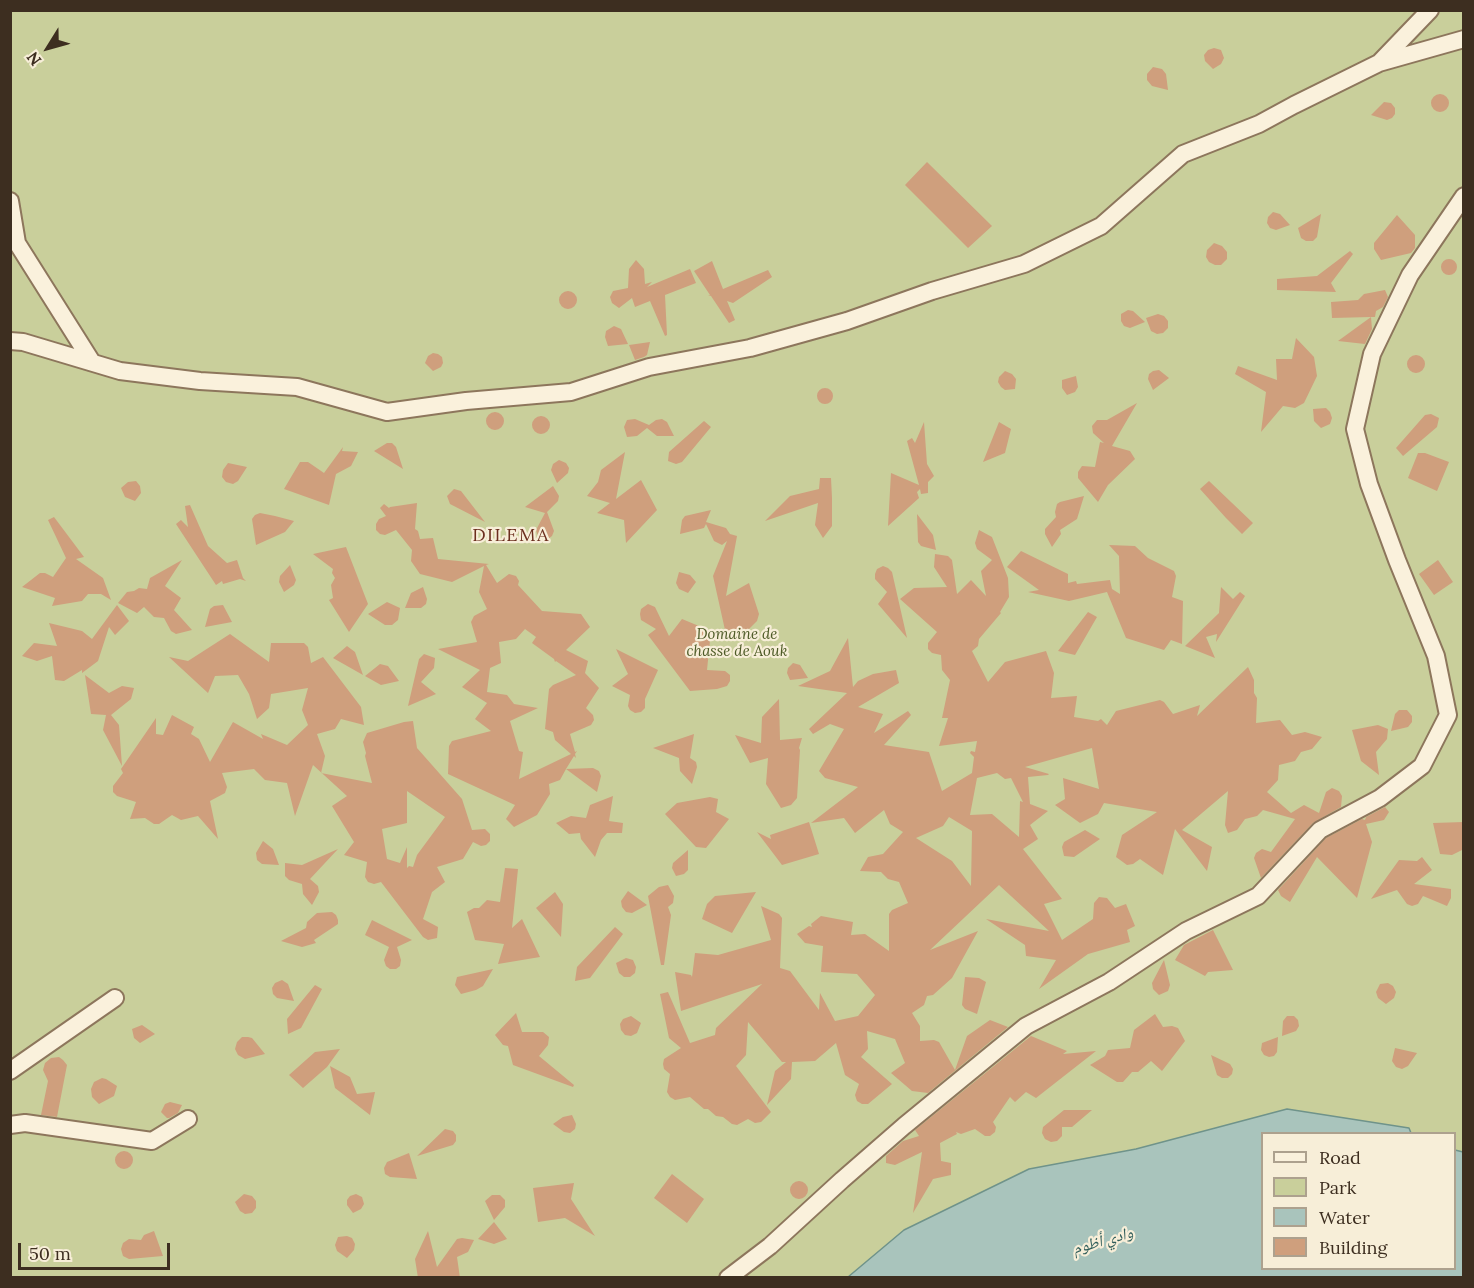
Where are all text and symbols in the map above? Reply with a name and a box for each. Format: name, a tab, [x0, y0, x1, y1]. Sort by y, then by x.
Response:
north arrow	[18, 18, 78, 78]
text: N	[22, 48, 45, 70]
district label: DILEMA	[472, 525, 550, 547]
park label: Domaine de chasse de Aouk	[686, 626, 788, 661]
legend	[1261, 1132, 1456, 1270]
text: Road	[1319, 1146, 1361, 1169]
text: Park	[1319, 1176, 1356, 1199]
text: Water	[1319, 1206, 1370, 1229]
water label: وادي أظوم	[1071, 1223, 1135, 1259]
scale bar	[21, 1231, 172, 1269]
text: Building	[1319, 1236, 1387, 1259]
text: 50 m	[29, 1242, 71, 1265]

